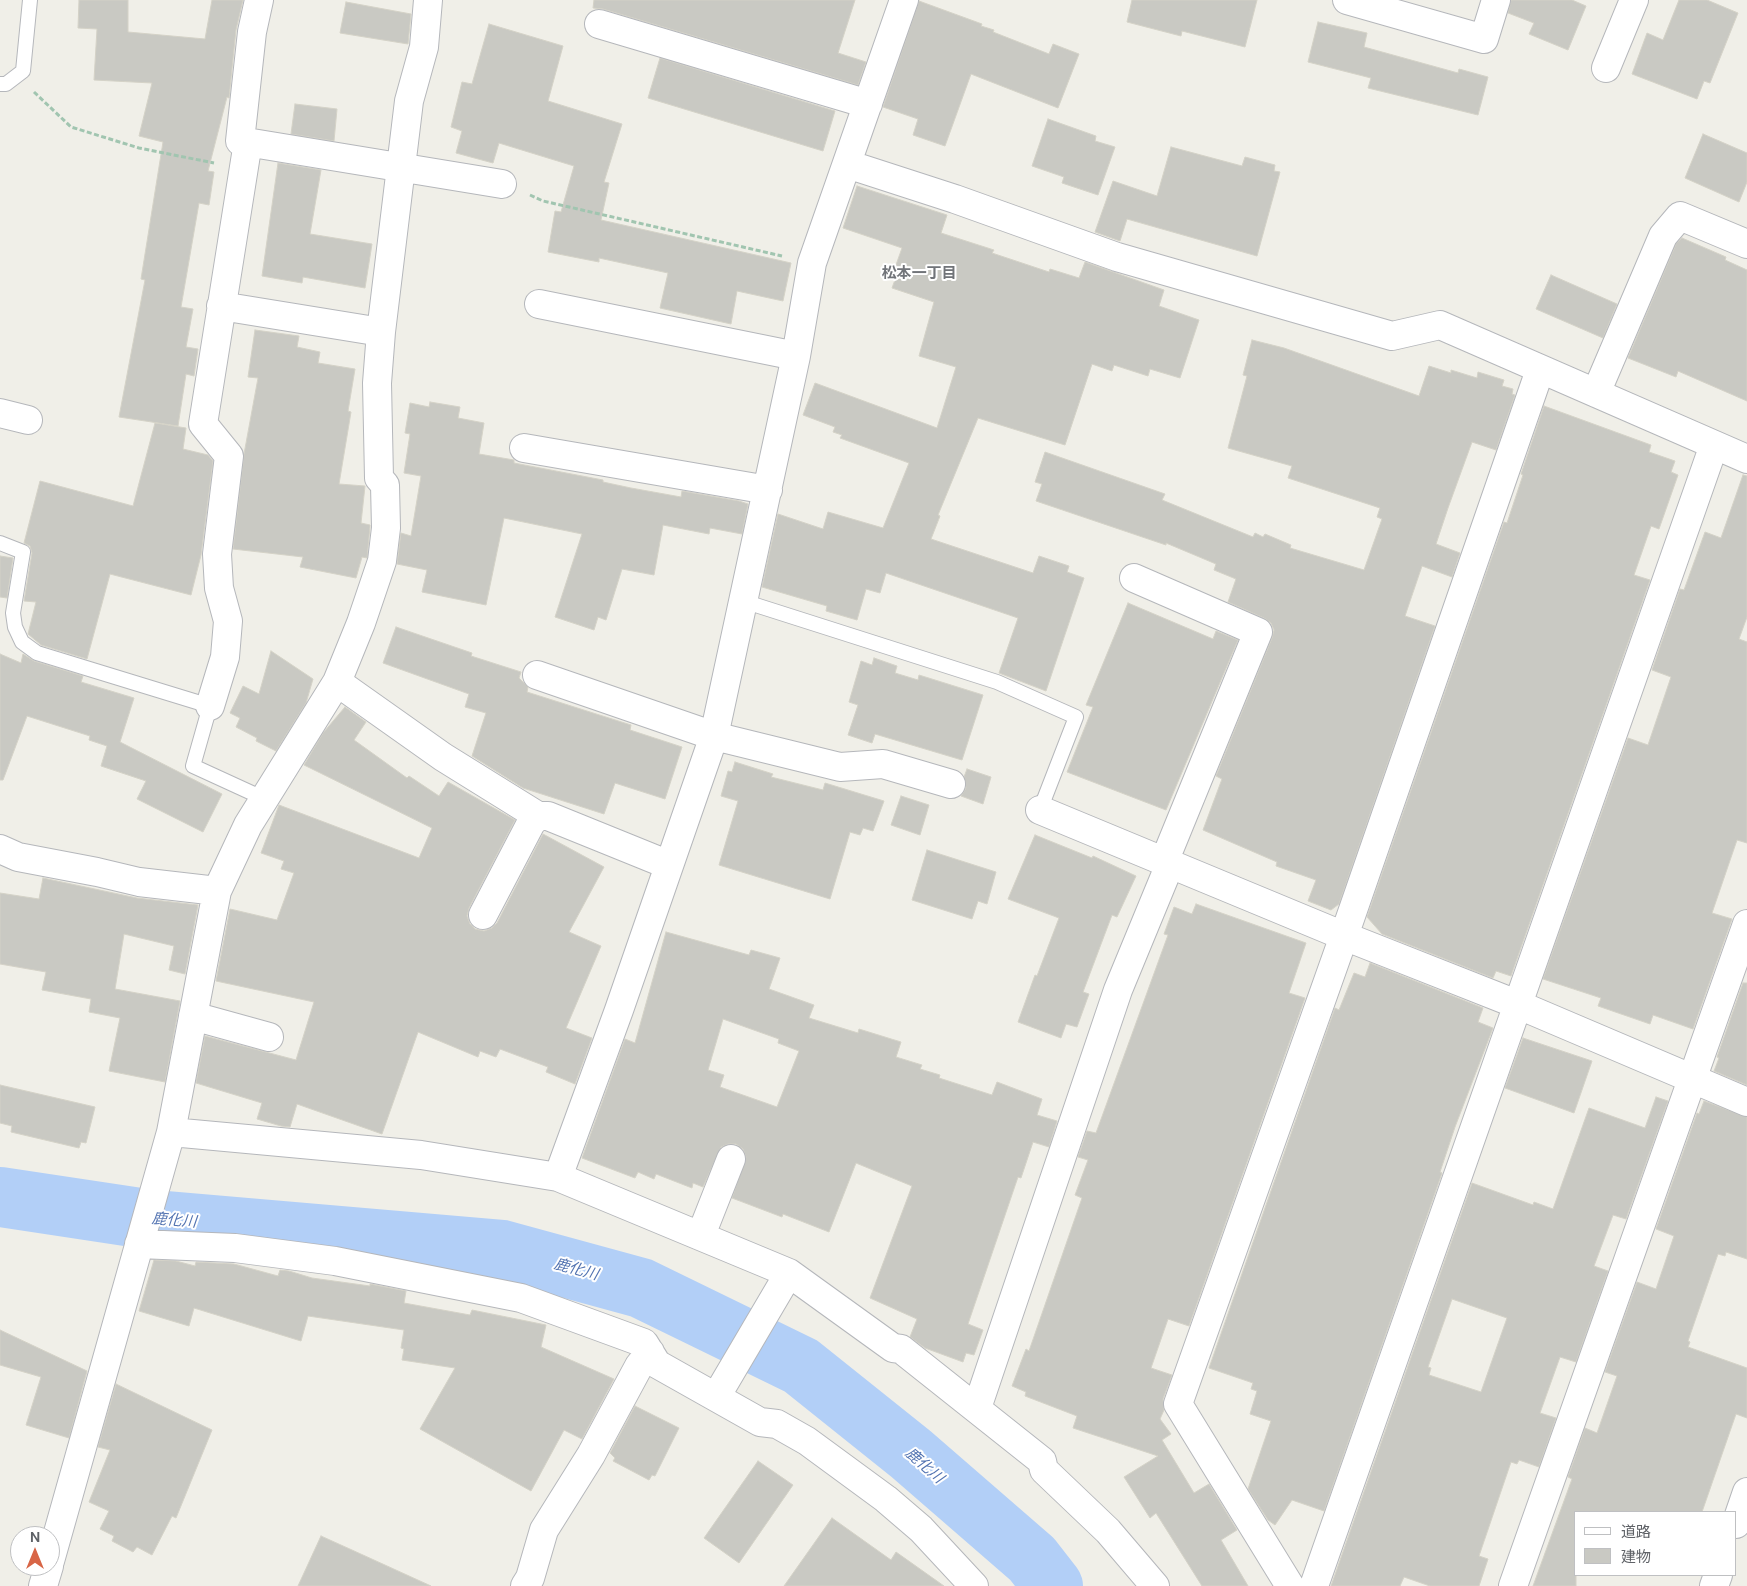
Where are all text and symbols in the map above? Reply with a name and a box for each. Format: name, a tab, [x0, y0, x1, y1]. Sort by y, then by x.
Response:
district label: 松本一丁目	[882, 265, 956, 283]
water label: 鹿化川	[151, 1210, 197, 1232]
water label: 鹿化川	[552, 1255, 600, 1285]
water label: 鹿化川	[901, 1444, 947, 1488]
legend	[1574, 1511, 1737, 1576]
text: 道路	[1621, 1522, 1651, 1542]
north arrow	[10, 1526, 60, 1576]
text: N	[30, 1528, 40, 1546]
text: 建物	[1621, 1547, 1651, 1567]

